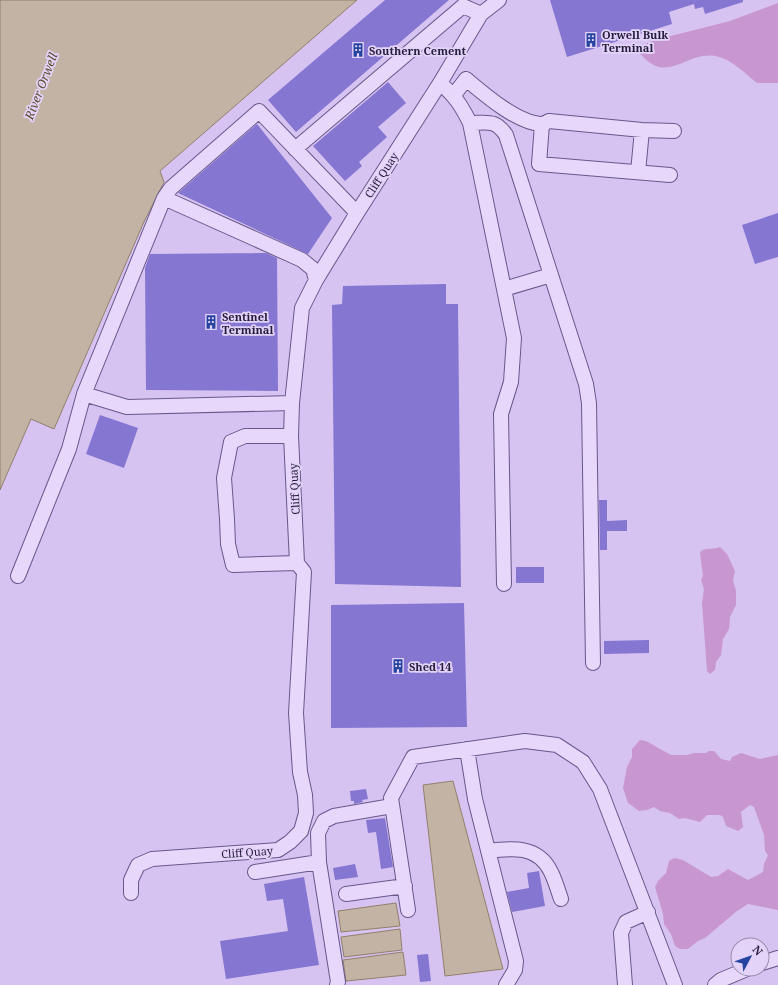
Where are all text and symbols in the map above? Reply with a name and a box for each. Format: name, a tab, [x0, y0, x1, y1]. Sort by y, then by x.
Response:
place label: Orwell Bulk Terminal	[602, 27, 668, 55]
building icon: Orwell Bulk Terminal	[583, 32, 599, 48]
building icon: Southern Cement	[350, 42, 366, 58]
place label: Southern Cement	[369, 43, 467, 58]
water label: River Orwell	[20, 50, 62, 123]
street label: Cliff Quay	[361, 149, 402, 201]
place label: Sentinel Terminal	[222, 309, 273, 337]
building icon: Sentinel Terminal	[203, 314, 219, 330]
street label: Cliff Quay	[285, 462, 303, 515]
building icon: Shed 14	[390, 658, 406, 674]
place label: Shed 14	[409, 659, 451, 674]
street label: Cliff Quay	[221, 843, 274, 861]
north arrow	[730, 937, 770, 977]
text: N	[749, 942, 767, 959]

